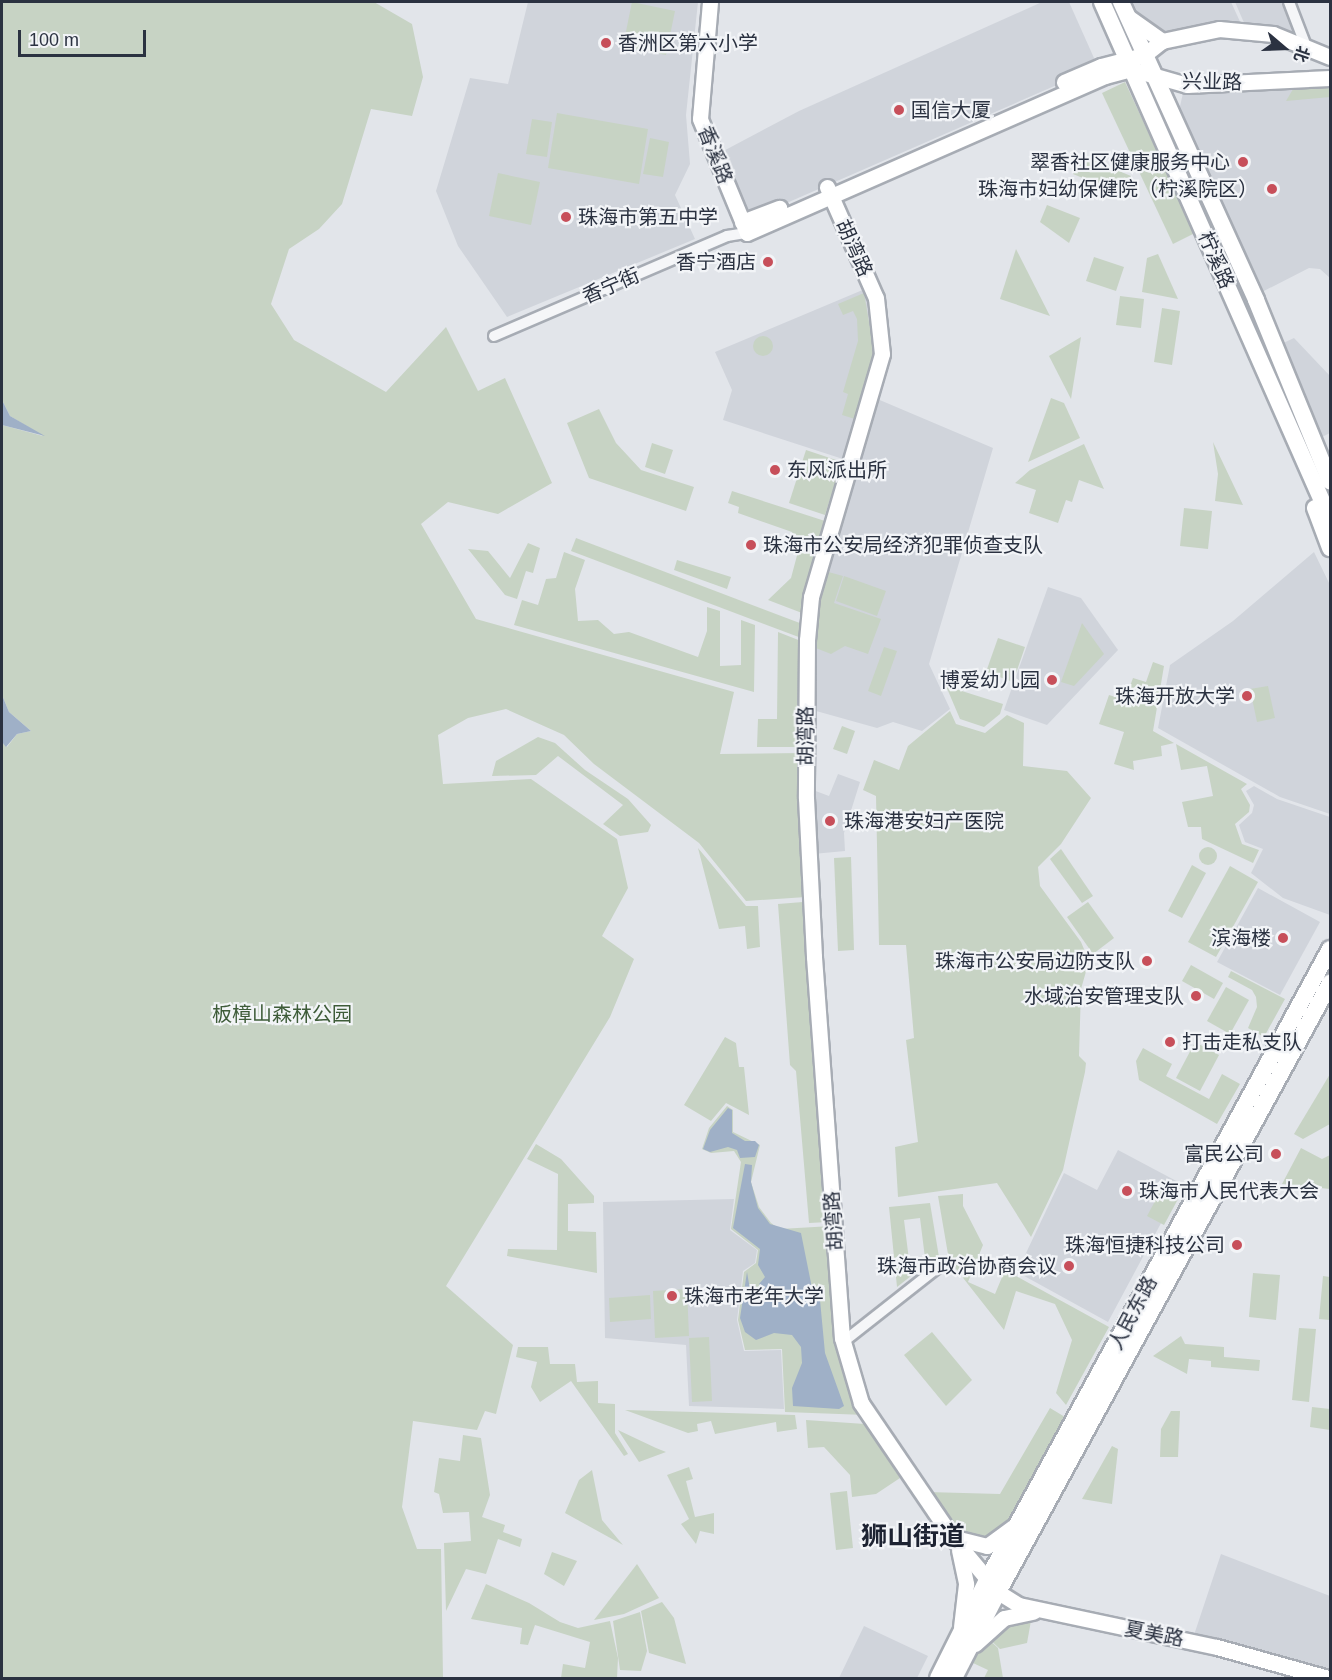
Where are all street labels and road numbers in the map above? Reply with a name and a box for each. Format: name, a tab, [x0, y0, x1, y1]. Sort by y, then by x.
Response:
street label: 兴业路	[1182, 69, 1242, 95]
street label: 香溪路	[693, 123, 737, 187]
street label: 胡湾路	[831, 216, 877, 280]
street label: 柠溪路	[1193, 228, 1239, 292]
street label: 香宁街	[579, 263, 643, 309]
street label: 胡湾路	[794, 706, 818, 766]
street label: 胡湾路	[820, 1190, 848, 1252]
street label: 人民东路	[1104, 1272, 1162, 1354]
street label: 夏美路	[1122, 1616, 1186, 1652]

